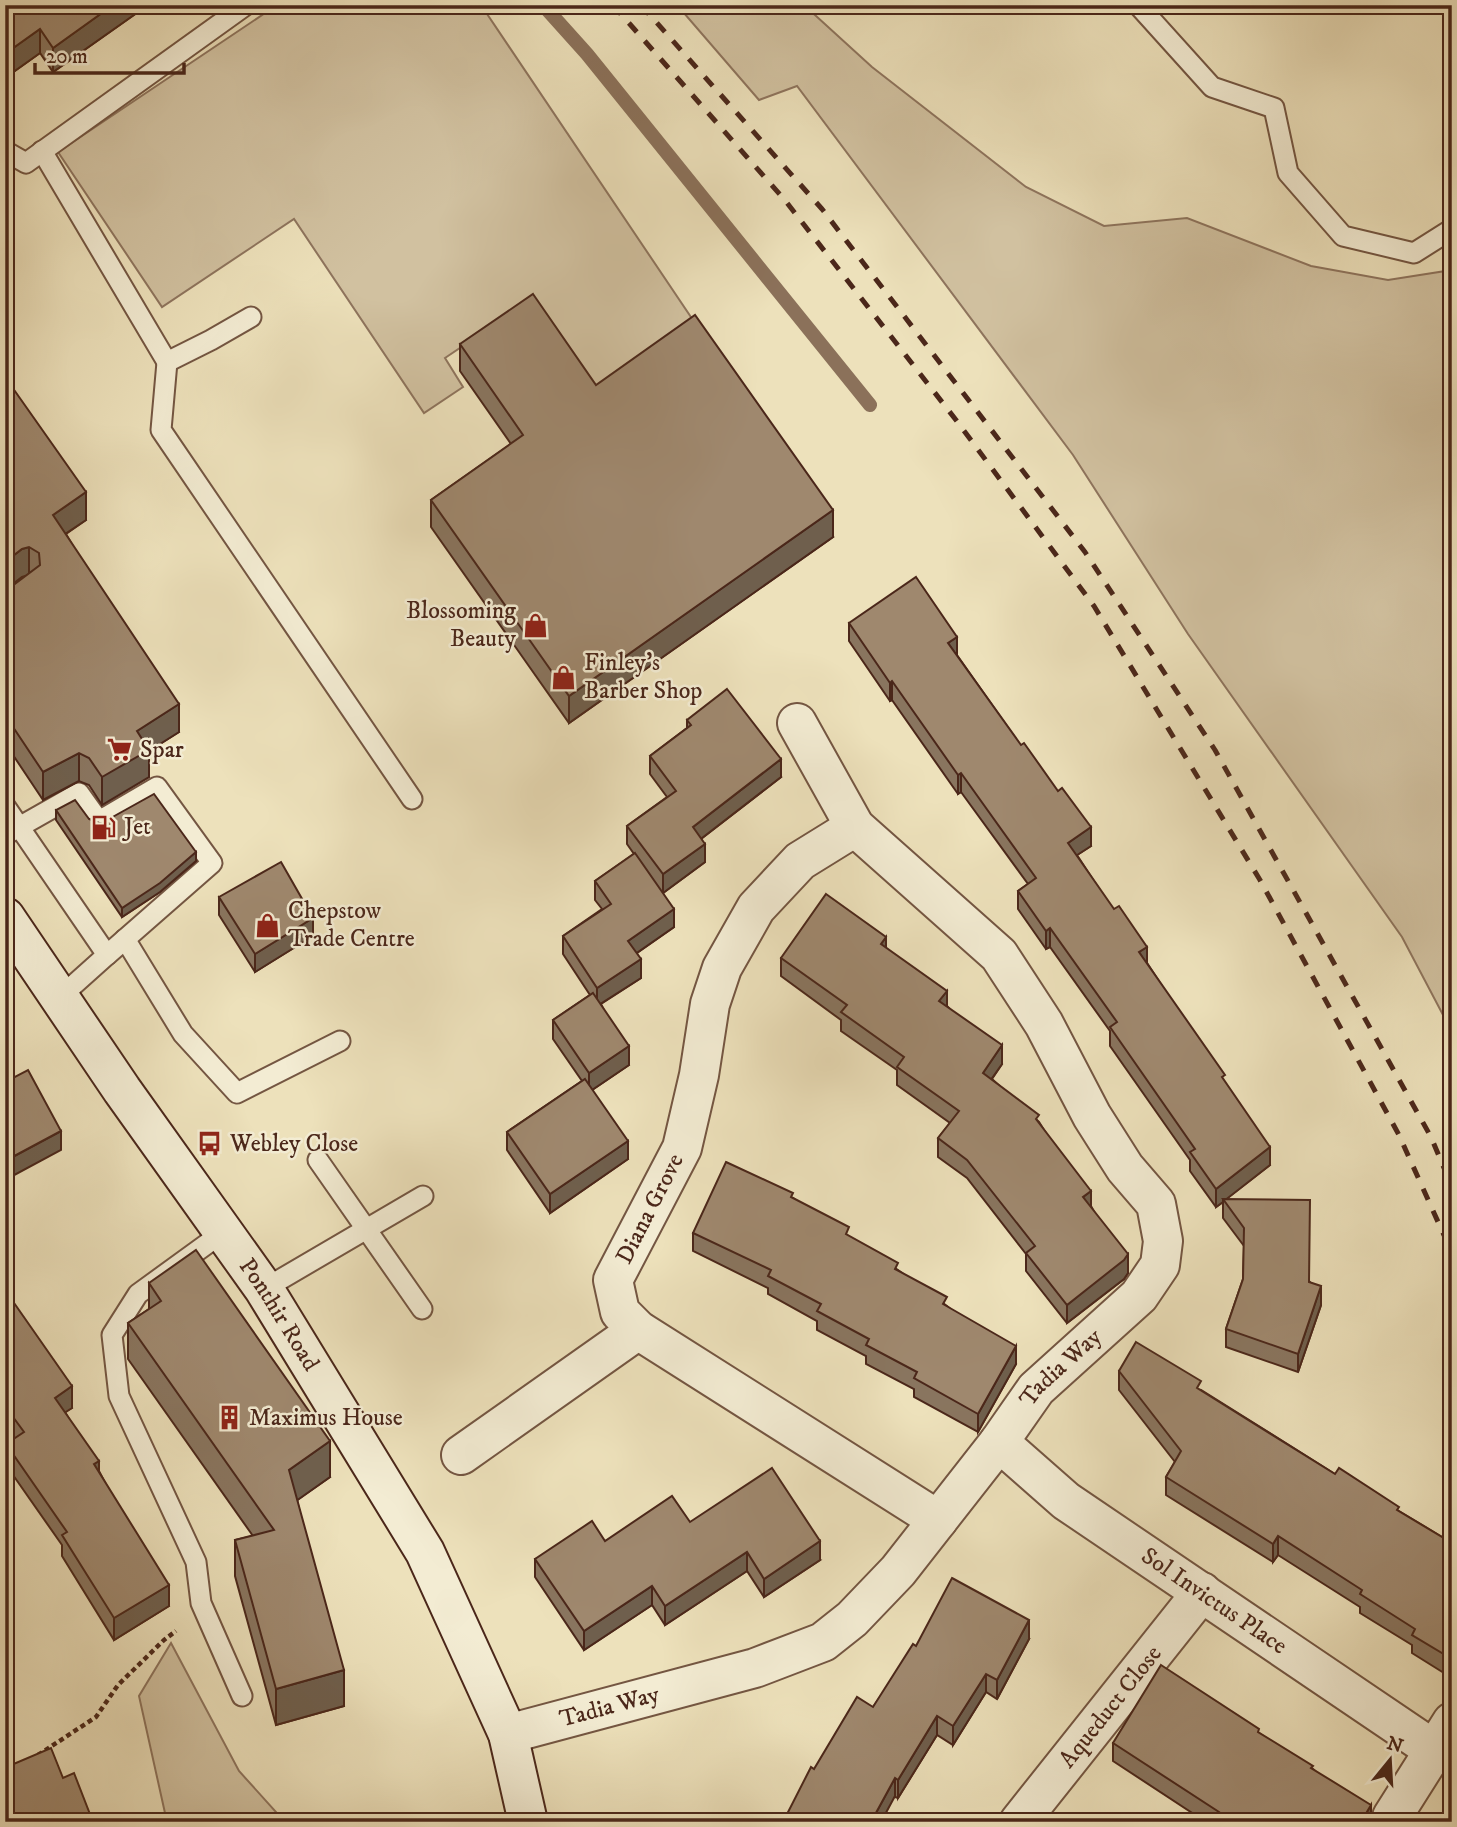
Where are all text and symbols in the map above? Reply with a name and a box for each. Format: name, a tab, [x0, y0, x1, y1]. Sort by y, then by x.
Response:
scale bar	[35, 32, 184, 76]
text: 20 m	[46, 44, 88, 70]
place label: Blossoming Beauty	[406, 596, 517, 654]
shop icon: Blossoming Beauty	[522, 611, 550, 639]
place label: Finley's Barber Shop	[584, 648, 702, 706]
shop icon: Finley's Barber Shop	[550, 663, 578, 691]
place label: Spar	[140, 735, 184, 765]
supermarket icon: Spar	[106, 736, 134, 764]
place label: Jet	[122, 812, 151, 842]
fuel station icon: Jet	[90, 813, 118, 841]
place label: Chepstow Trade Centre	[288, 896, 415, 954]
shop icon: Chepstow Trade Centre	[254, 911, 282, 939]
place label: Webley Close	[229, 1129, 358, 1159]
bus stop icon: Webley Close	[196, 1130, 224, 1158]
street label: Diana Grove	[609, 1149, 691, 1269]
street label: Ponthir Road	[232, 1252, 326, 1377]
street label: Tadia Way	[1013, 1322, 1108, 1413]
place label: Maximus House	[249, 1403, 403, 1433]
building icon: Maximus House	[215, 1404, 243, 1432]
street label: Sol Invictus Place	[1135, 1541, 1293, 1661]
street label: Aqueduct Close	[1053, 1640, 1168, 1774]
street label: Tadia Way	[556, 1679, 663, 1735]
north arrow	[1356, 1726, 1426, 1796]
text: N	[1384, 1732, 1406, 1759]

